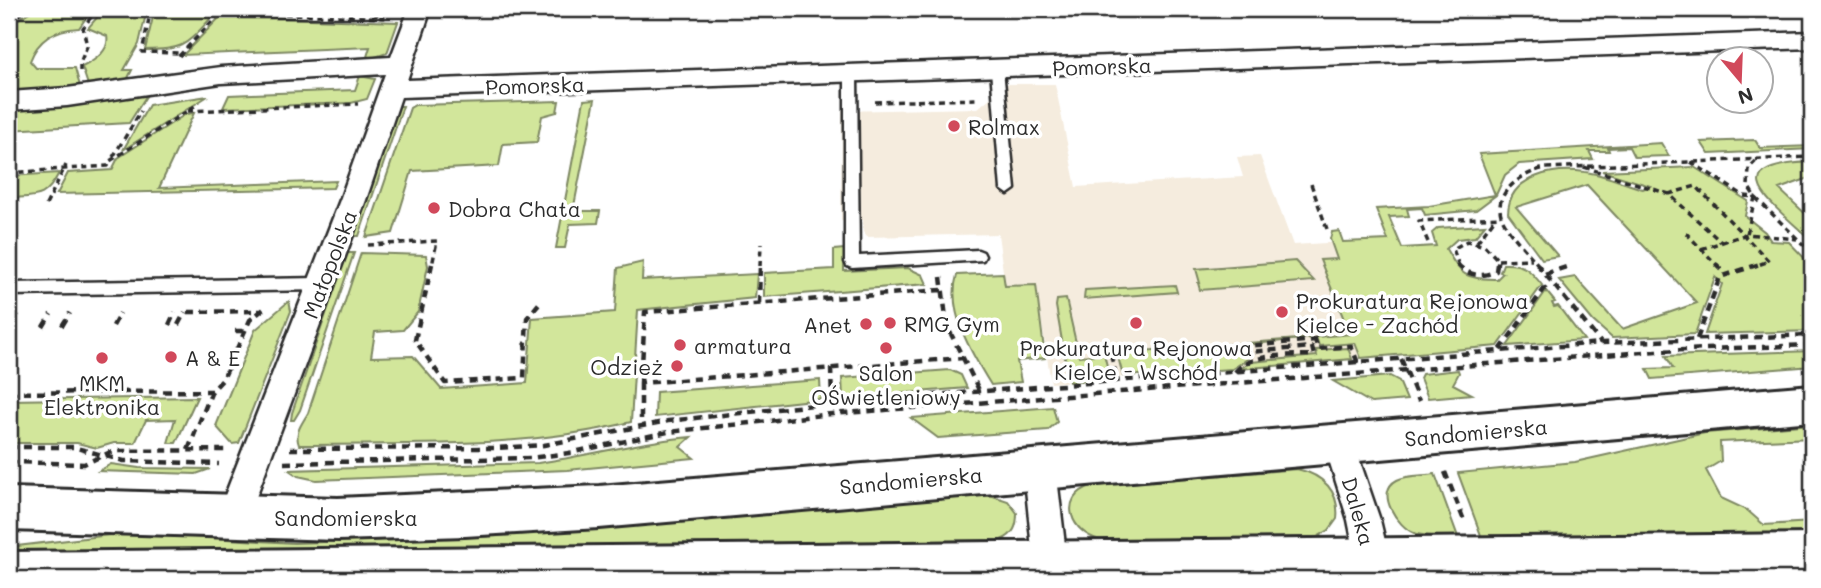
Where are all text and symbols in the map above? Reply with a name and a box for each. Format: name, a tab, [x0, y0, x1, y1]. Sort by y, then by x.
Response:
north arrow	[1706, 46, 1776, 116]
street label: Pomorska	[1052, 51, 1152, 81]
street label: Pomorska	[485, 70, 585, 100]
text: N	[1735, 82, 1757, 111]
place label: Rolmax	[968, 113, 1040, 140]
marker: Rolmax	[946, 118, 962, 134]
place label: Dobra Chata	[448, 195, 581, 222]
marker: Dobra Chata	[426, 200, 442, 216]
street label: Małopolska	[296, 206, 362, 322]
place label: Prokuratura Rejonowa Kielce - Zachód	[1296, 287, 1529, 338]
marker: Prokuratura Rejonowa Kielce - Zachód	[1274, 304, 1290, 320]
place label: RMG Gym	[904, 310, 1000, 337]
place label: Anet	[804, 311, 852, 338]
marker: RMG Gym	[882, 315, 898, 331]
marker: Prokuratura Rejonowa Kielce - Wschód	[1128, 315, 1144, 331]
marker: Anet	[858, 316, 874, 332]
place label: armatura	[694, 332, 792, 359]
place label: Prokuratura Rejonowa Kielce - Wschód	[1020, 334, 1252, 385]
marker: armatura	[672, 337, 688, 353]
marker: Salon OŚwietleniowy	[878, 340, 894, 356]
place label: A & E	[185, 344, 240, 371]
marker: A & E	[163, 349, 179, 365]
marker: MKM Elektronika	[94, 350, 110, 366]
place label: Odzież	[590, 353, 663, 380]
marker: Odzież	[669, 358, 685, 374]
place label: Salon OŚwietleniowy	[811, 359, 961, 410]
place label: MKM Elektronika	[44, 369, 160, 420]
street label: Sandomierska	[1403, 412, 1549, 452]
street label: Sandomierska	[838, 460, 984, 500]
street label: Daleka	[1336, 474, 1382, 548]
street label: Sandomierska	[274, 504, 418, 531]

